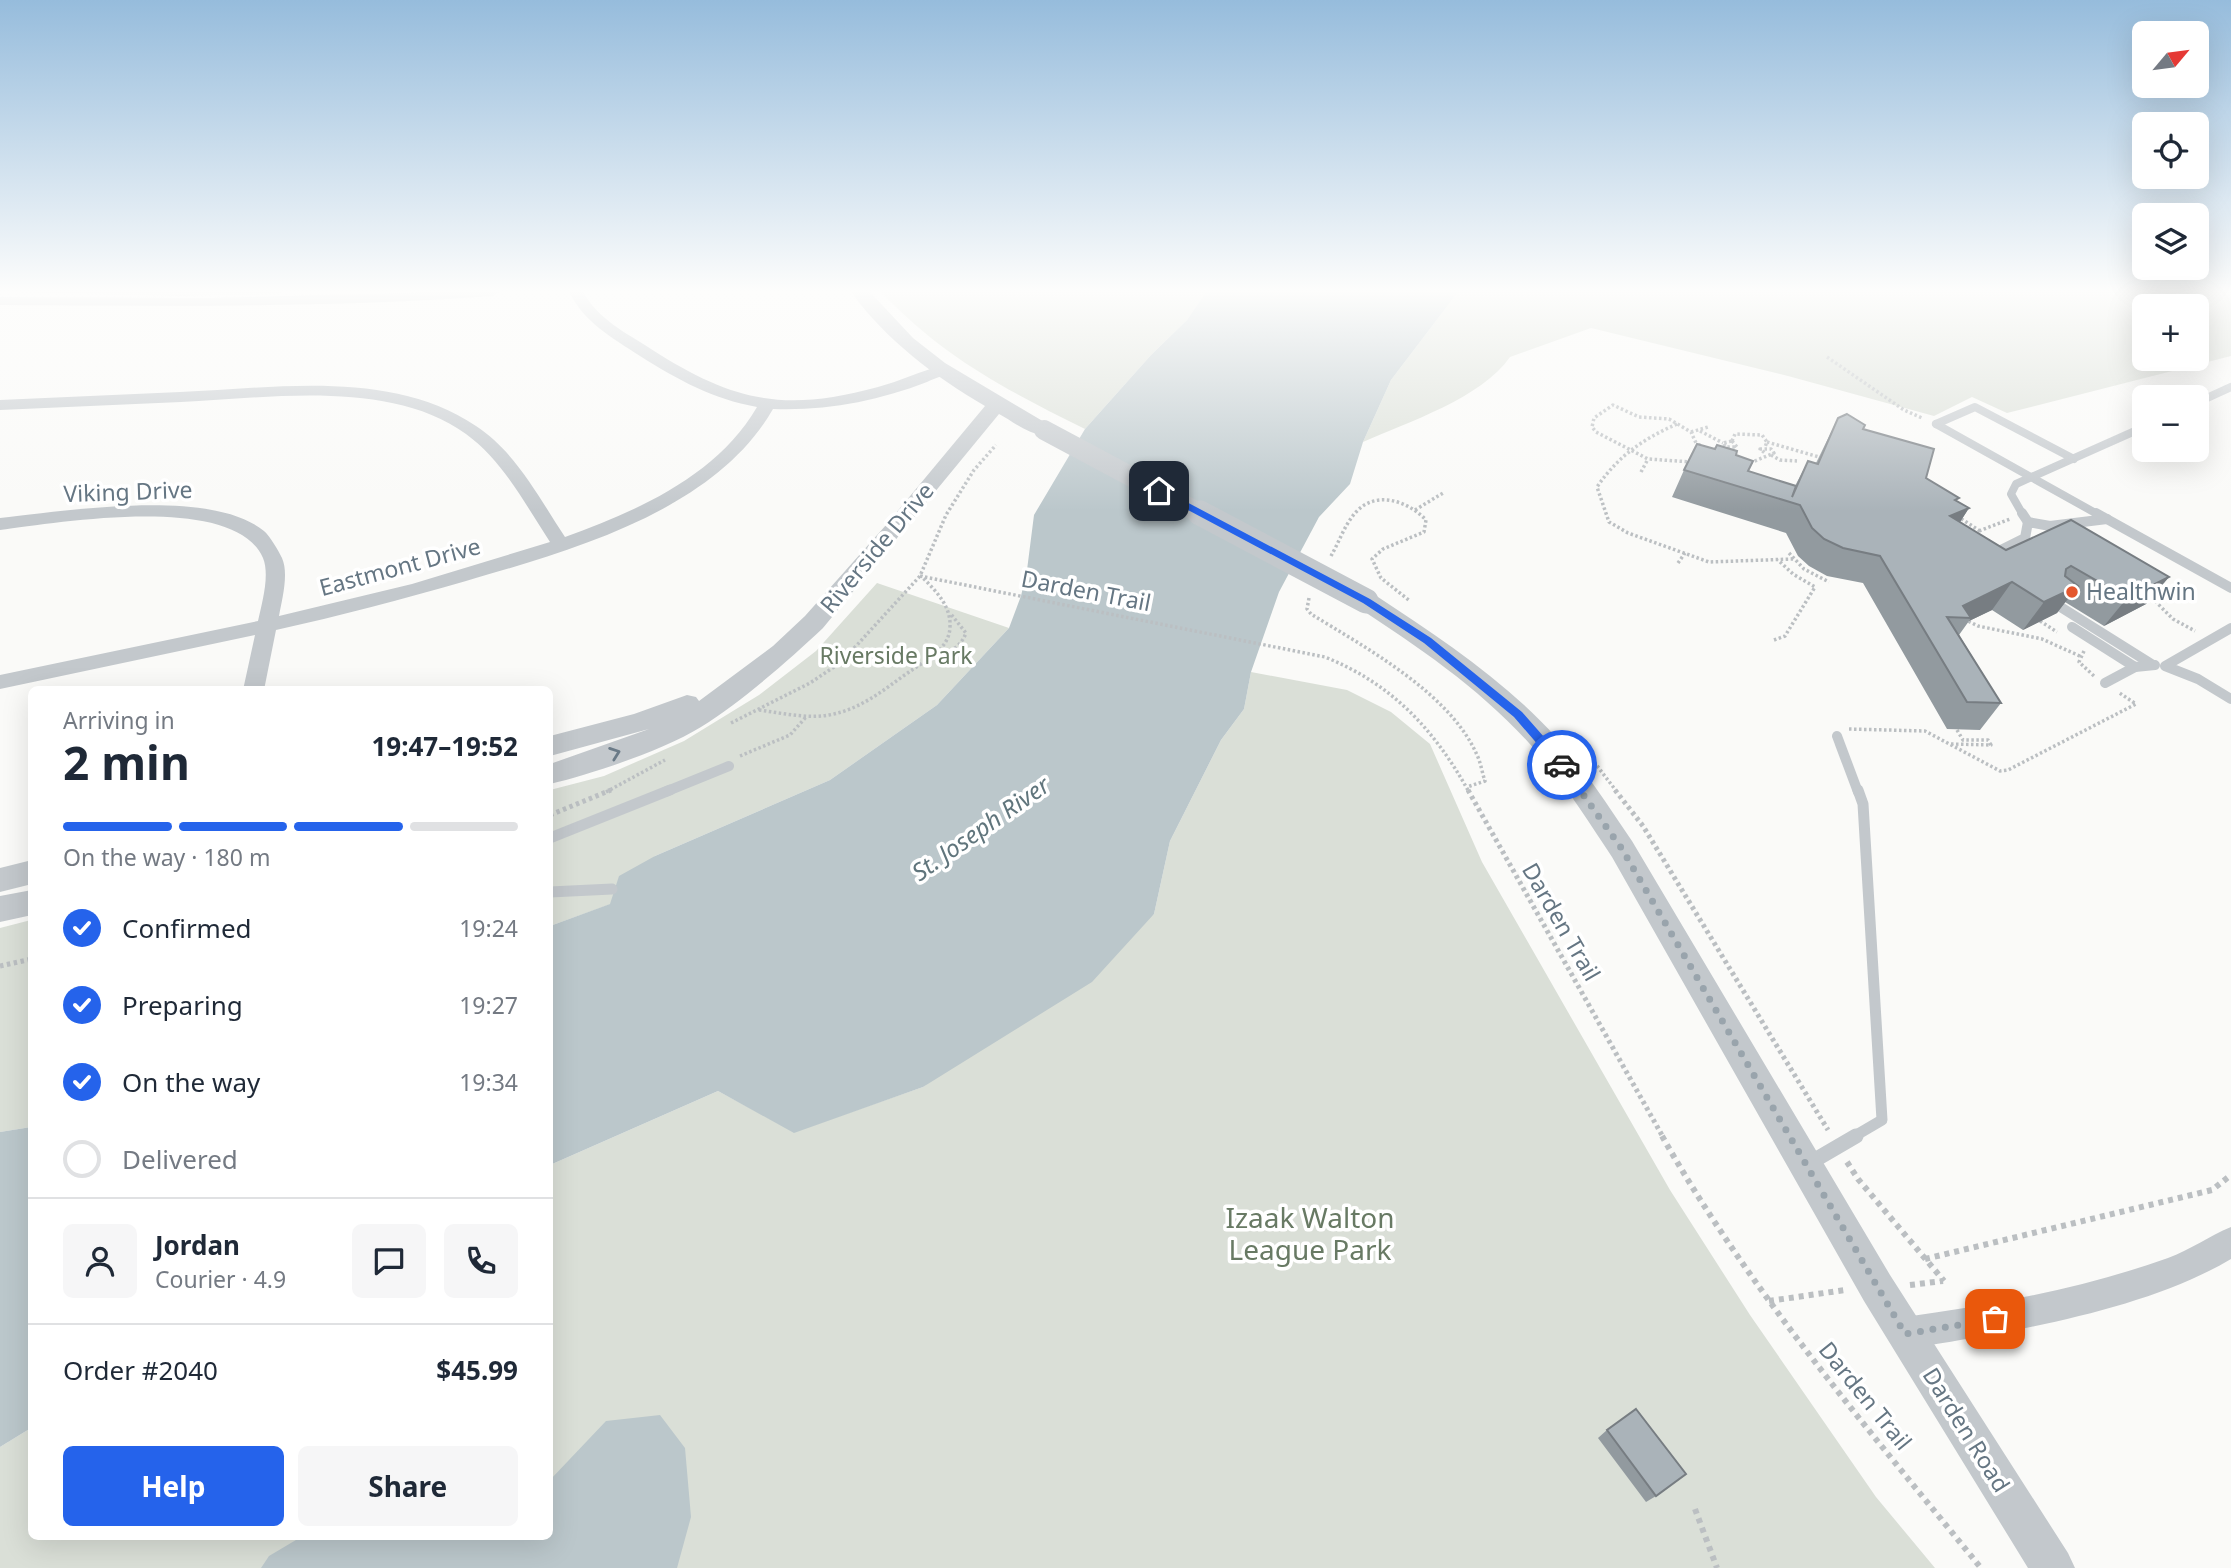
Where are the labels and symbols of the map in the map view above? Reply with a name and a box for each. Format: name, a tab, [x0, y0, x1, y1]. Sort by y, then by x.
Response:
north arrow	[2132, 21, 2208, 98]
pin	[1129, 461, 1189, 521]
street label: Viking Drive	[63, 473, 193, 509]
street label: Riverside Drive	[812, 475, 940, 619]
street label: Eastmont Drive	[316, 529, 484, 603]
street label: Darden Trail	[1019, 562, 1154, 618]
place label: Healthwin	[2086, 575, 2196, 607]
marker: Healthwin	[2064, 584, 2080, 600]
park label: Riverside Park	[819, 639, 973, 671]
courier	[1527, 730, 1597, 800]
one-way arrow	[608, 748, 620, 762]
water label: St. Joseph River	[904, 767, 1057, 888]
street label: Darden Trail	[1515, 857, 1609, 986]
park label: Izaak Walton League Park	[1225, 1198, 1395, 1268]
pin	[1965, 1289, 2025, 1349]
street label: Darden Trail	[1812, 1334, 1920, 1457]
street label: Darden Road	[1916, 1361, 2018, 1498]

